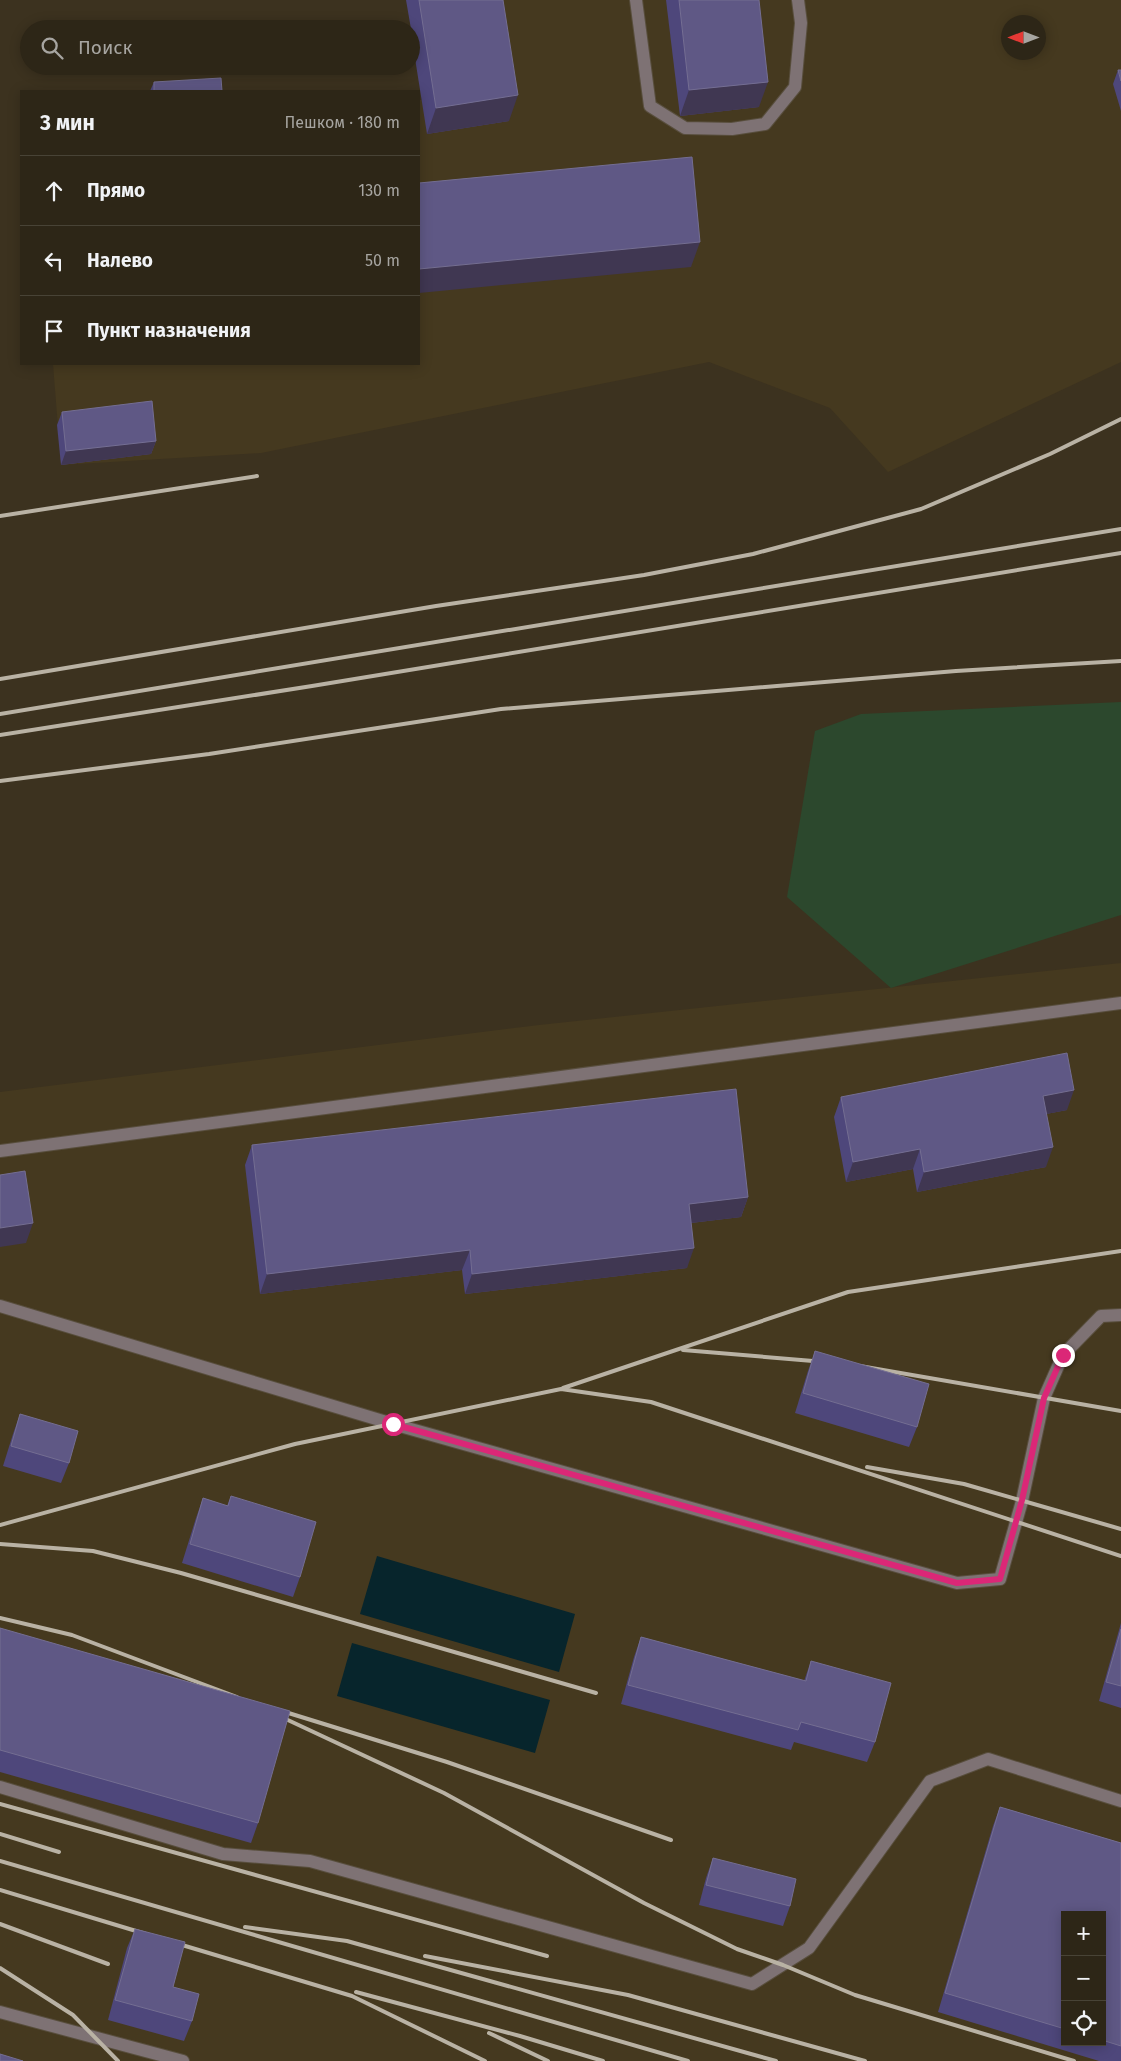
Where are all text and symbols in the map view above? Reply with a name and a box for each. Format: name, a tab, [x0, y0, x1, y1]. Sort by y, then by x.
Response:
north arrow	[1001, 15, 1046, 60]
search box	[20, 20, 420, 75]
icon: search	[38, 34, 66, 62]
text: Поиск	[78, 36, 132, 59]
text: 3 мин	[40, 110, 95, 136]
text: Пешком · 180 m	[285, 113, 400, 132]
icon: ahead	[40, 177, 68, 205]
text: Прямо	[87, 179, 145, 202]
text: 130 m	[358, 181, 400, 200]
icon: left	[40, 247, 68, 275]
text: Налево	[87, 249, 153, 272]
text: 50 m	[365, 251, 400, 270]
icon: arrive	[40, 317, 68, 345]
text: Пункт назначения	[87, 319, 251, 342]
route end	[1052, 1344, 1075, 1367]
route start	[382, 1413, 405, 1436]
map controls	[1061, 1911, 1106, 2046]
button: +	[1061, 1911, 1106, 1956]
button: −	[1061, 1956, 1106, 2001]
button: locate	[1061, 2001, 1106, 2046]

